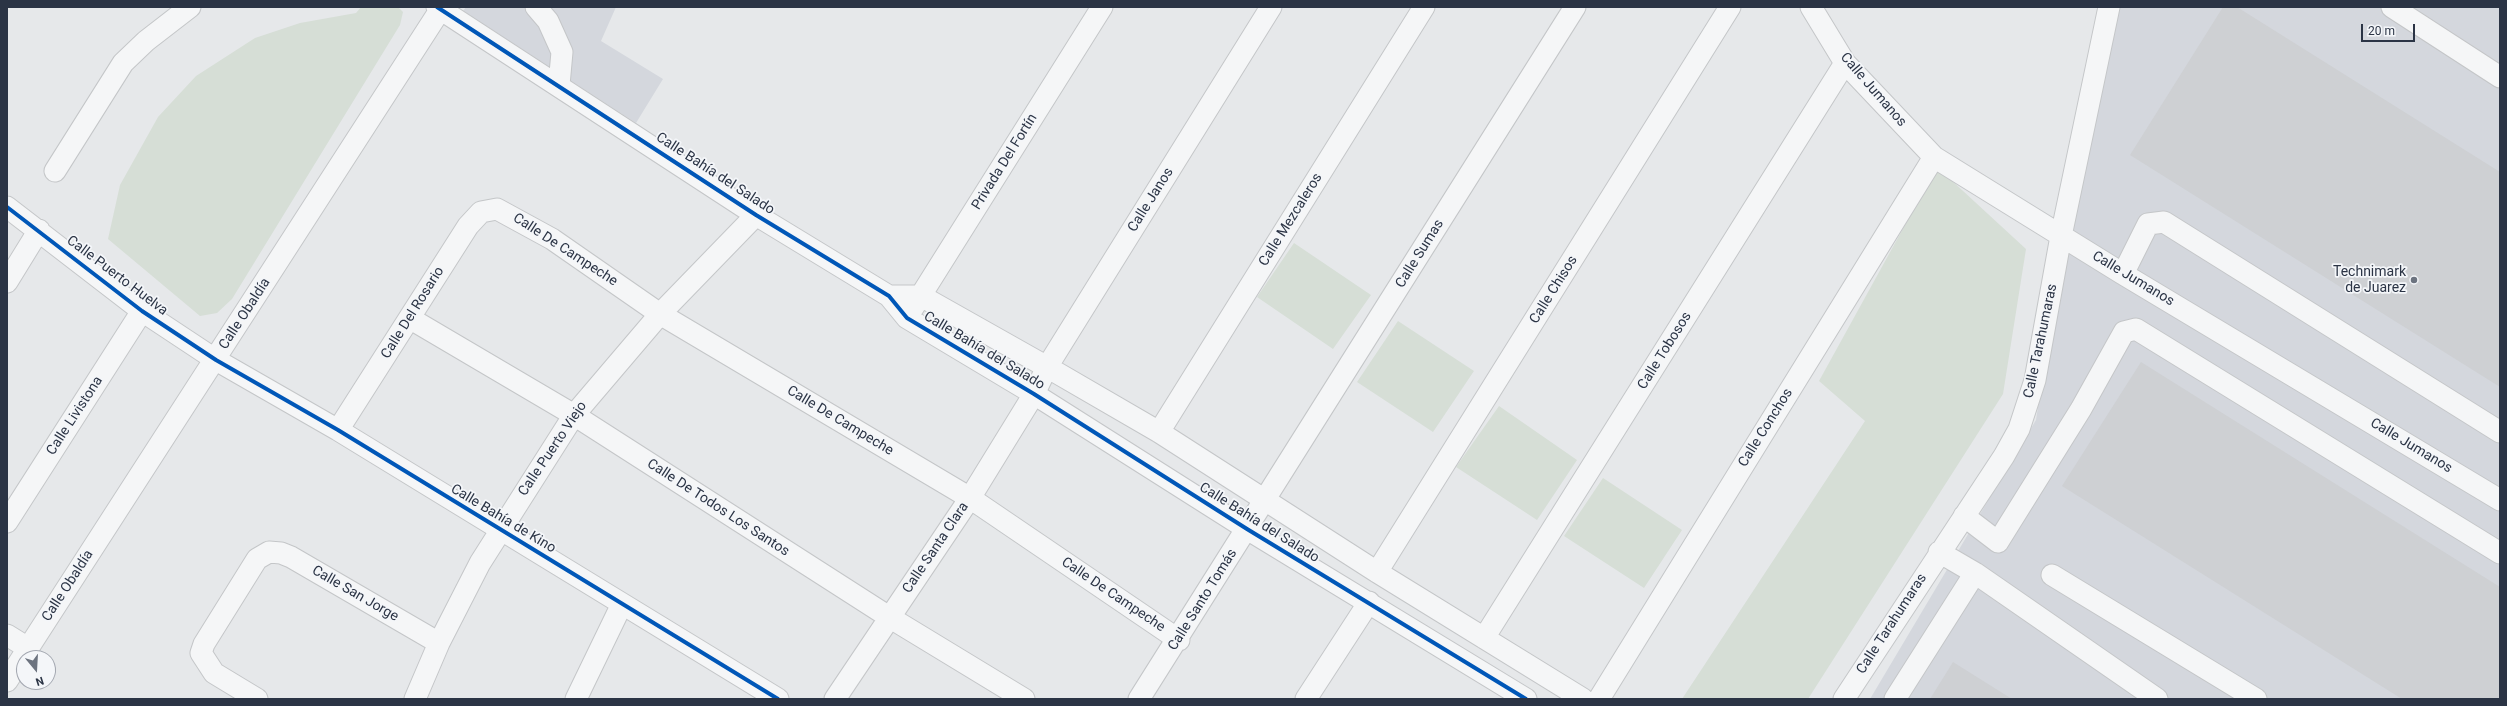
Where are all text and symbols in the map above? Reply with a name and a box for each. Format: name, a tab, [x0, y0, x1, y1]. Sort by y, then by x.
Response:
scale bar	[2363, 16, 2417, 42]
text: 20 m	[2368, 24, 2395, 38]
street label: Calle Jumanos	[1836, 50, 1910, 130]
street label: Privada Del Fortín	[969, 111, 1041, 213]
street label: Calle Bahía del Salado	[653, 129, 777, 219]
street label: Calle Janos	[1125, 165, 1177, 235]
street label: Calle Mezcaleros	[1256, 170, 1326, 270]
street label: Calle De Campeche	[510, 210, 620, 290]
street label: Calle Sumas	[1392, 217, 1448, 291]
street label: Calle Puerto Huelva	[63, 233, 171, 319]
street label: Calle Jumanos	[2089, 248, 2177, 310]
street label: Calle Chisos	[1526, 253, 1582, 327]
street label: Calle Del Rosario	[378, 264, 448, 362]
place label: Technimark de Juarez	[2333, 264, 2406, 296]
street label: Calle Obaldía	[216, 275, 274, 353]
marker: Technimark de Juarez	[2409, 275, 2419, 285]
street label: Calle Tarahumaras	[2021, 282, 2061, 400]
street label: Calle Bahía del Salado	[921, 308, 1047, 394]
street label: Calle Tobosos	[1634, 309, 1696, 393]
street label: Calle Livistona	[43, 373, 107, 459]
street label: Calle De Campeche	[784, 383, 896, 459]
street label: Calle Conchos	[1735, 386, 1797, 470]
street label: Calle Puerto Viejo	[515, 399, 591, 499]
street label: Calle Jumanos	[2367, 415, 2455, 477]
street label: Calle De Todos Los Santos	[644, 456, 792, 560]
street label: Calle Bahía del Salado	[1196, 479, 1322, 567]
street label: Calle Bahía de Kino	[447, 481, 559, 557]
street label: Calle Santa Clara	[899, 499, 973, 597]
street label: Calle Santo Tomás	[1165, 546, 1241, 654]
street label: Calle Obaldía	[39, 547, 97, 625]
street label: Calle De Campeche	[1058, 554, 1168, 636]
street label: Calle San Jorge	[309, 562, 401, 626]
street label: Calle Tarahumaras	[1853, 571, 1931, 677]
north arrow	[16, 650, 56, 690]
text: N	[34, 674, 45, 688]

